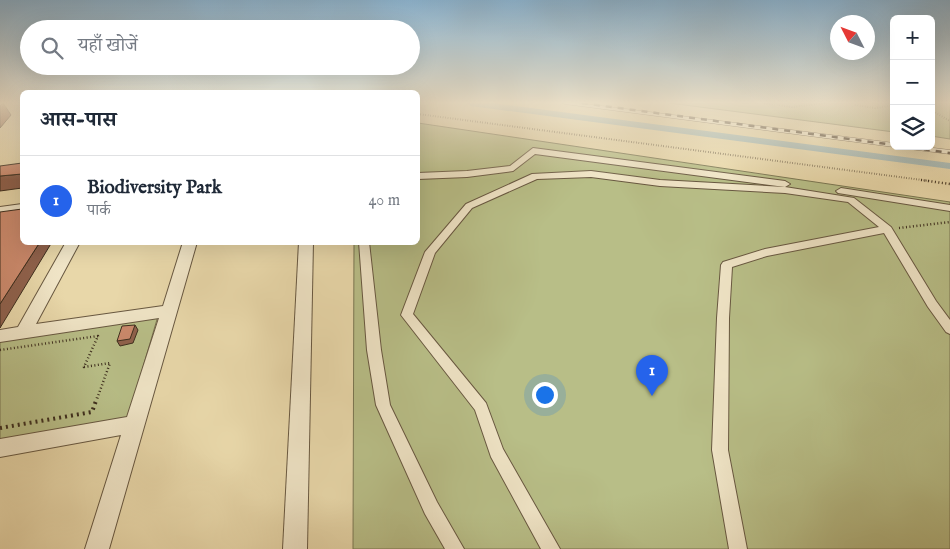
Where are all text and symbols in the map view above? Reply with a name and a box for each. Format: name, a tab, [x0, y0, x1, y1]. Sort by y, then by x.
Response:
north arrow	[830, 15, 875, 60]
map controls	[890, 15, 935, 150]
button: +	[890, 15, 935, 60]
search box	[20, 20, 420, 75]
icon: search	[38, 34, 66, 62]
text: यहाँ खोजें	[78, 34, 138, 58]
button: −	[890, 60, 935, 105]
button: layers	[890, 105, 935, 150]
text: आस-पास	[40, 107, 117, 134]
text: Biodiversity Park	[87, 176, 222, 200]
text: 1	[53, 191, 59, 211]
text: 40 m	[368, 191, 400, 211]
text: पार्क	[87, 201, 111, 221]
pin: 1	[636, 355, 668, 396]
your location	[532, 382, 558, 408]

